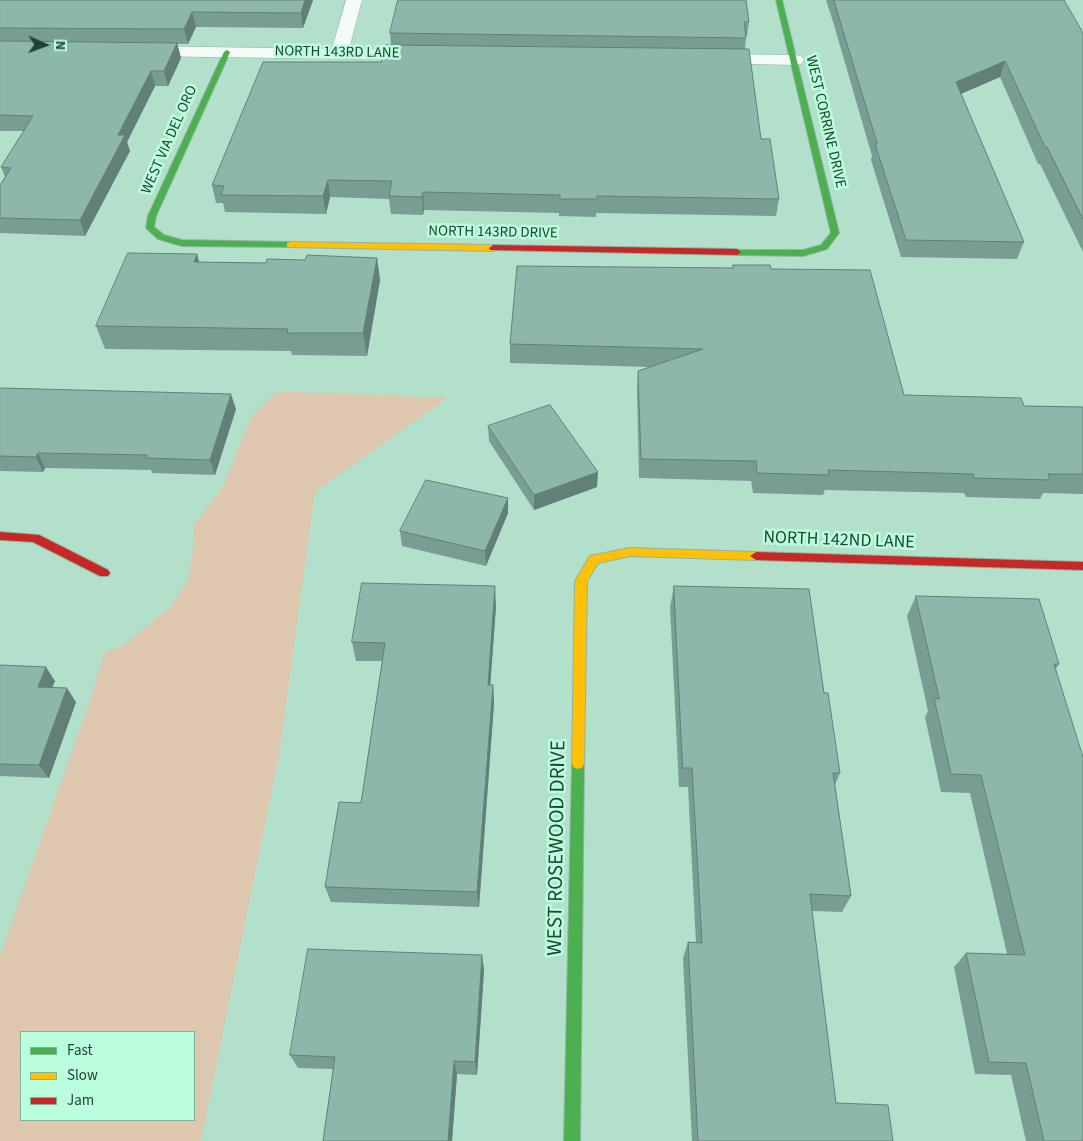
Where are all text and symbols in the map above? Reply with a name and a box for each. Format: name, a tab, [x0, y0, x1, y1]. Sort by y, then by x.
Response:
north arrow	[20, 20, 70, 70]
text: N	[50, 41, 70, 51]
street label: NORTH 143RD LANE	[274, 43, 400, 63]
street label: WEST CORRINE DRIVE	[801, 54, 849, 190]
street label: WEST VIA DEL ORO	[138, 83, 202, 197]
street label: NORTH 143RD DRIVE	[428, 223, 558, 243]
street label: NORTH 142ND LANE	[763, 528, 915, 554]
street label: WEST ROSEWOOD DRIVE	[544, 740, 572, 956]
legend	[20, 1031, 195, 1121]
text: Fast	[67, 1040, 93, 1061]
text: Slow	[67, 1065, 98, 1086]
text: Jam	[67, 1090, 94, 1111]

